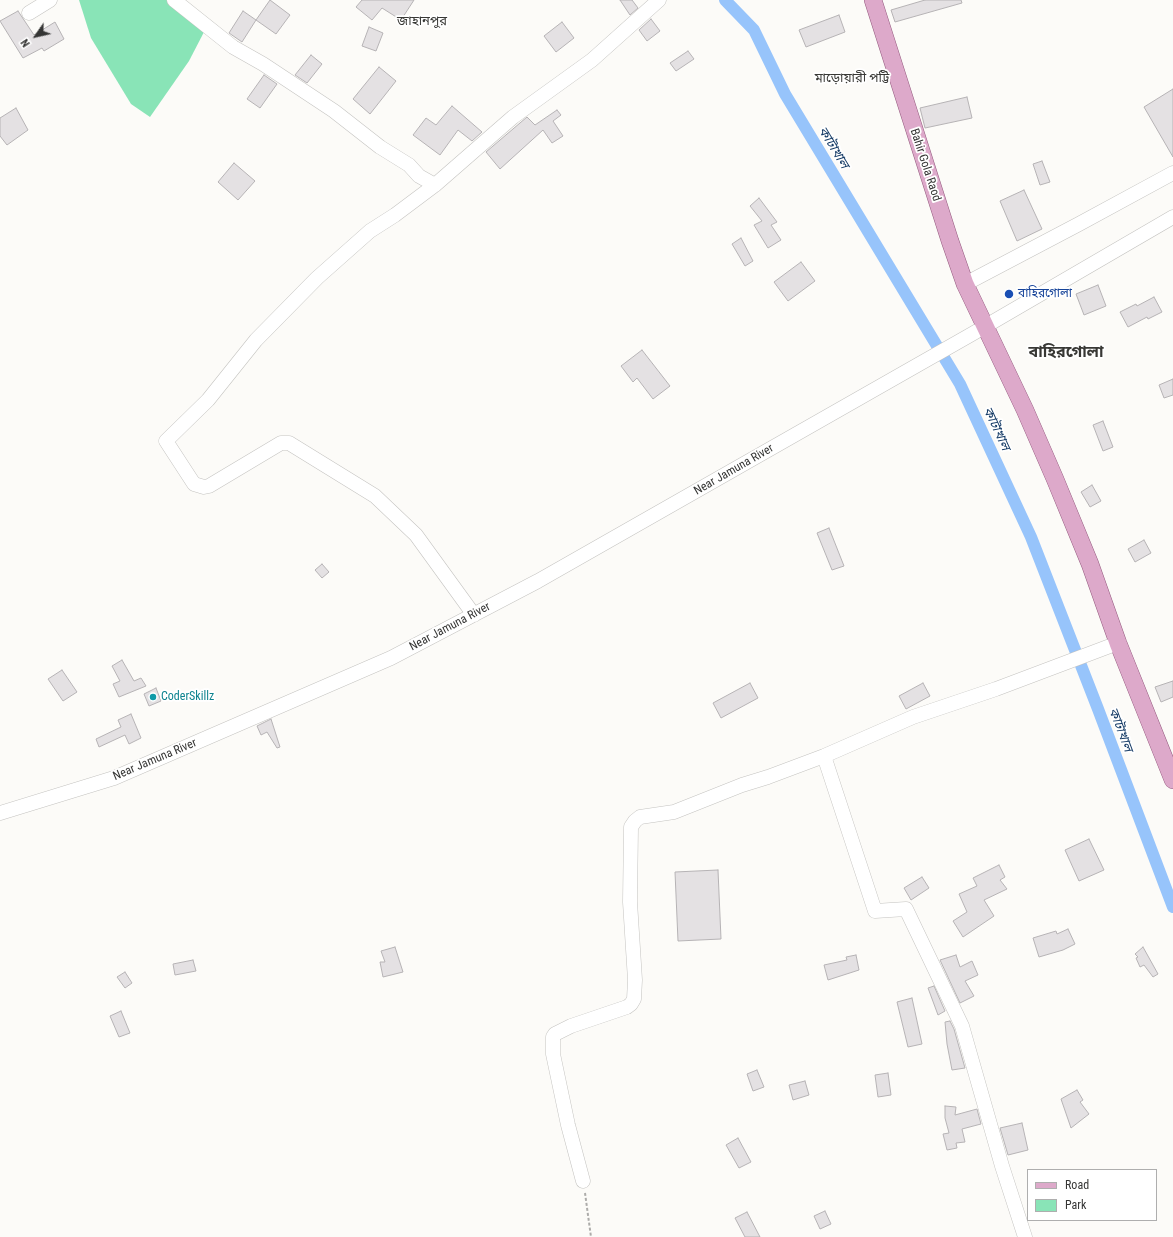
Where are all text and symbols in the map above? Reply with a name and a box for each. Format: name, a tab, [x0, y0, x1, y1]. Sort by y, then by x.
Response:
district label: জাহানপুর	[397, 14, 447, 30]
north arrow	[16, 16, 56, 56]
text: N	[18, 37, 33, 49]
district label: মাড়োয়ারী পট্টি	[815, 71, 889, 87]
water label: কাটাখাল	[814, 124, 852, 172]
street label: Bahir Gola Raod	[906, 127, 944, 203]
place label: বাহিরগোলা	[1018, 287, 1072, 301]
marker: বাহিরগোলা	[1003, 288, 1015, 300]
district label: বাহিরগোলা	[1029, 343, 1103, 363]
water label: কাটাখাল	[979, 405, 1013, 453]
street label: Near Jamuna River	[692, 441, 776, 499]
street label: Near Jamuna River	[407, 600, 493, 654]
place label: CoderSkillz	[161, 690, 214, 704]
marker: CoderSkillz	[148, 692, 158, 702]
water label: কাটাখাল	[1104, 706, 1136, 754]
street label: Near Jamuna River	[111, 736, 199, 784]
legend	[1027, 1169, 1157, 1221]
text: Road	[1065, 1178, 1089, 1192]
text: Park	[1065, 1198, 1086, 1212]

